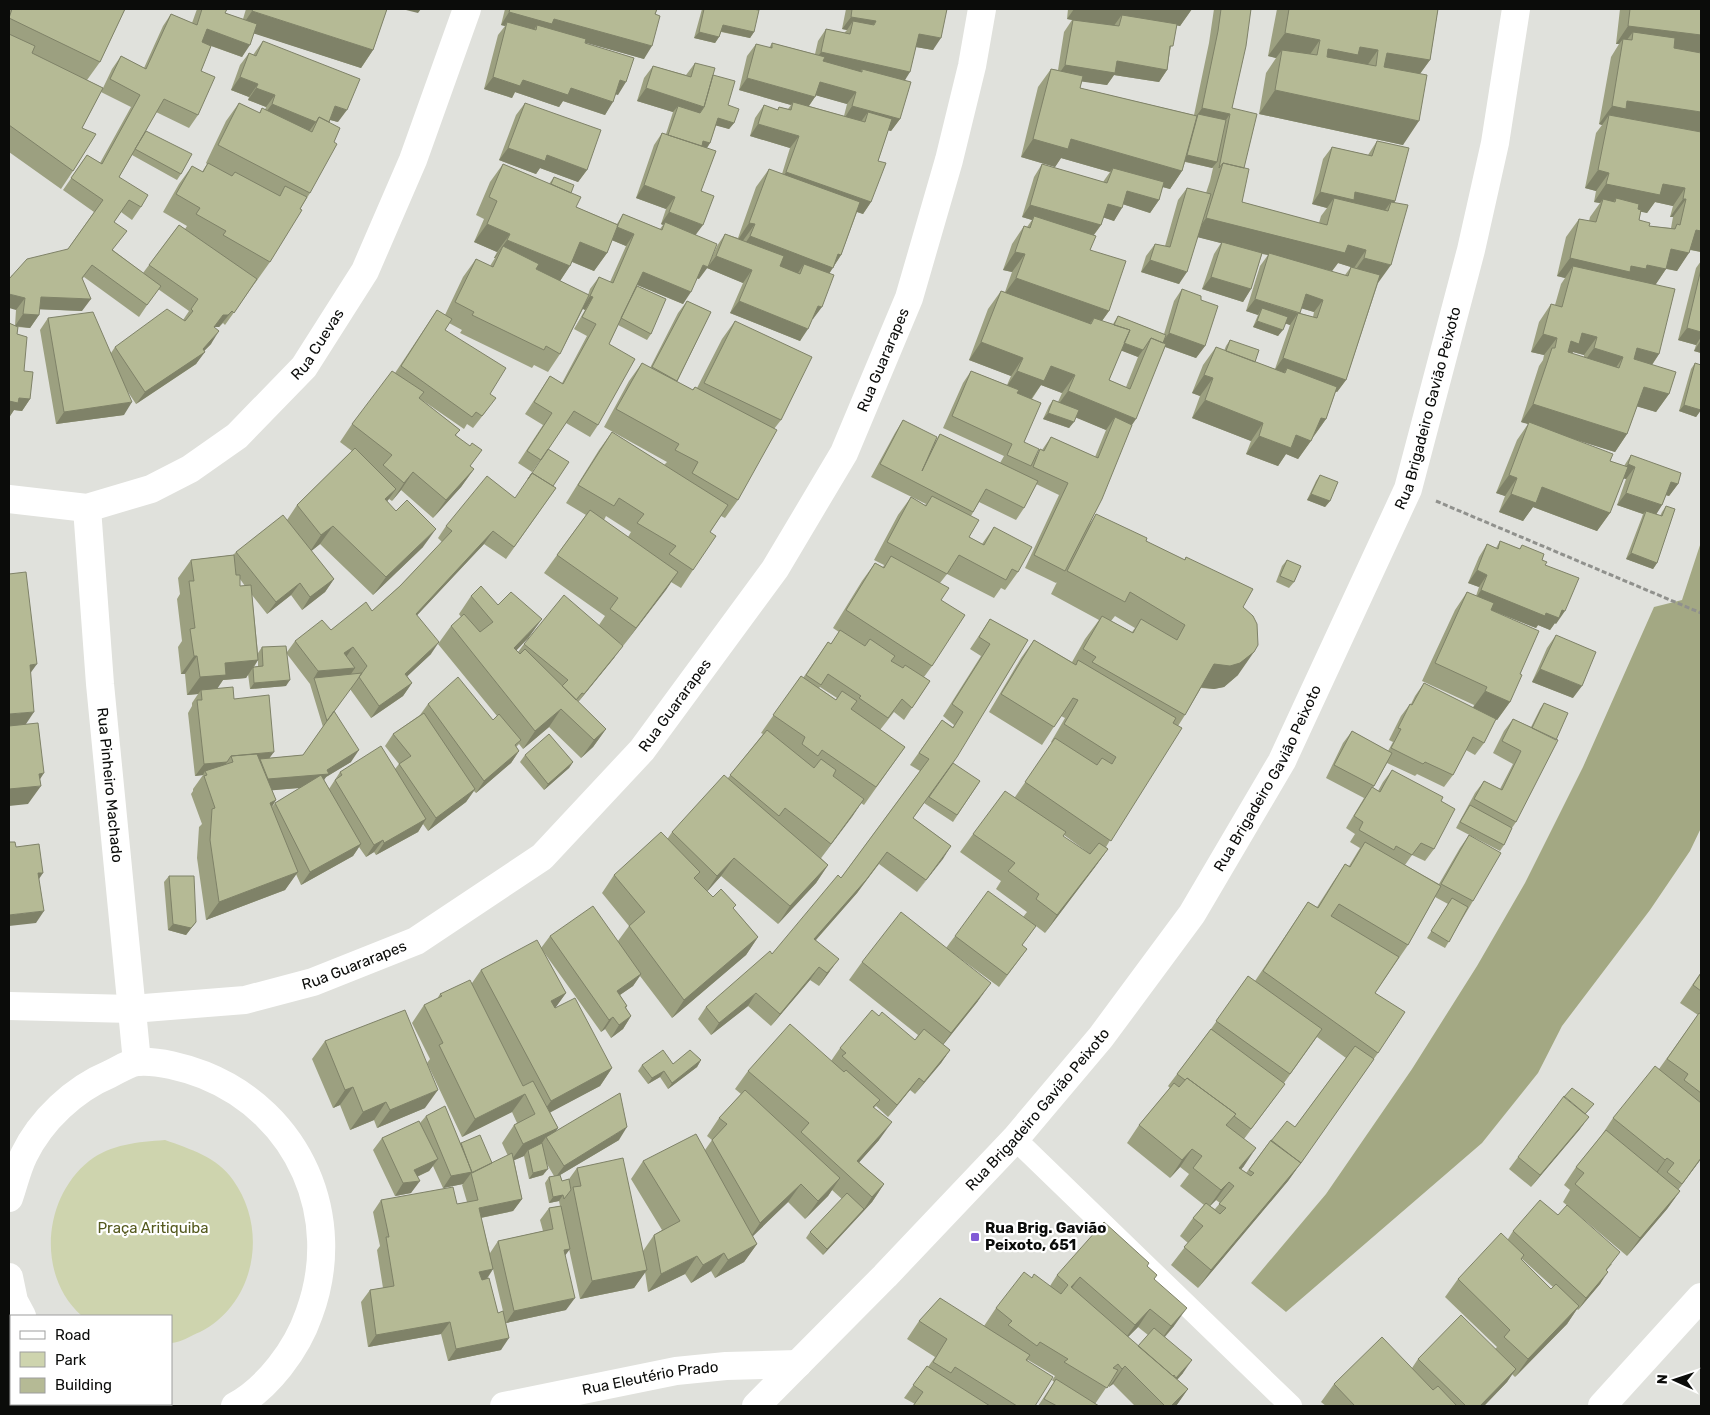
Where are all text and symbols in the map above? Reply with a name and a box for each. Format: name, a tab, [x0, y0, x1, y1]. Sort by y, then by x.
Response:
street label: Rua Cuevas	[287, 305, 348, 384]
street label: Rua Guararapes	[853, 305, 913, 415]
street label: Rua Brigadeiro Gavião Peixoto	[1391, 305, 1465, 512]
street label: Rua Guararapes	[635, 655, 715, 755]
street label: Rua Brigadeiro Gavião Peixoto	[1210, 682, 1325, 875]
street label: Rua Pinheiro Machado	[93, 707, 126, 863]
street label: Rua Guararapes	[300, 937, 409, 994]
street label: Rua Brigadeiro Gavião Peixoto	[962, 1025, 1113, 1194]
park label: Praça Aritiquiba	[97, 1219, 209, 1237]
place label: Rua Brig. Gavião Peixoto, 651	[985, 1219, 1106, 1254]
marker: Rua Brig. Gavião Peixoto, 651	[969, 1231, 981, 1243]
legend	[10, 1315, 172, 1405]
text: Road	[55, 1326, 91, 1344]
text: Park	[55, 1351, 86, 1369]
north arrow	[1650, 1355, 1700, 1405]
street label: Rua Eleutério Prado	[581, 1358, 719, 1399]
text: N	[1654, 1374, 1671, 1385]
text: Building	[55, 1376, 112, 1394]

